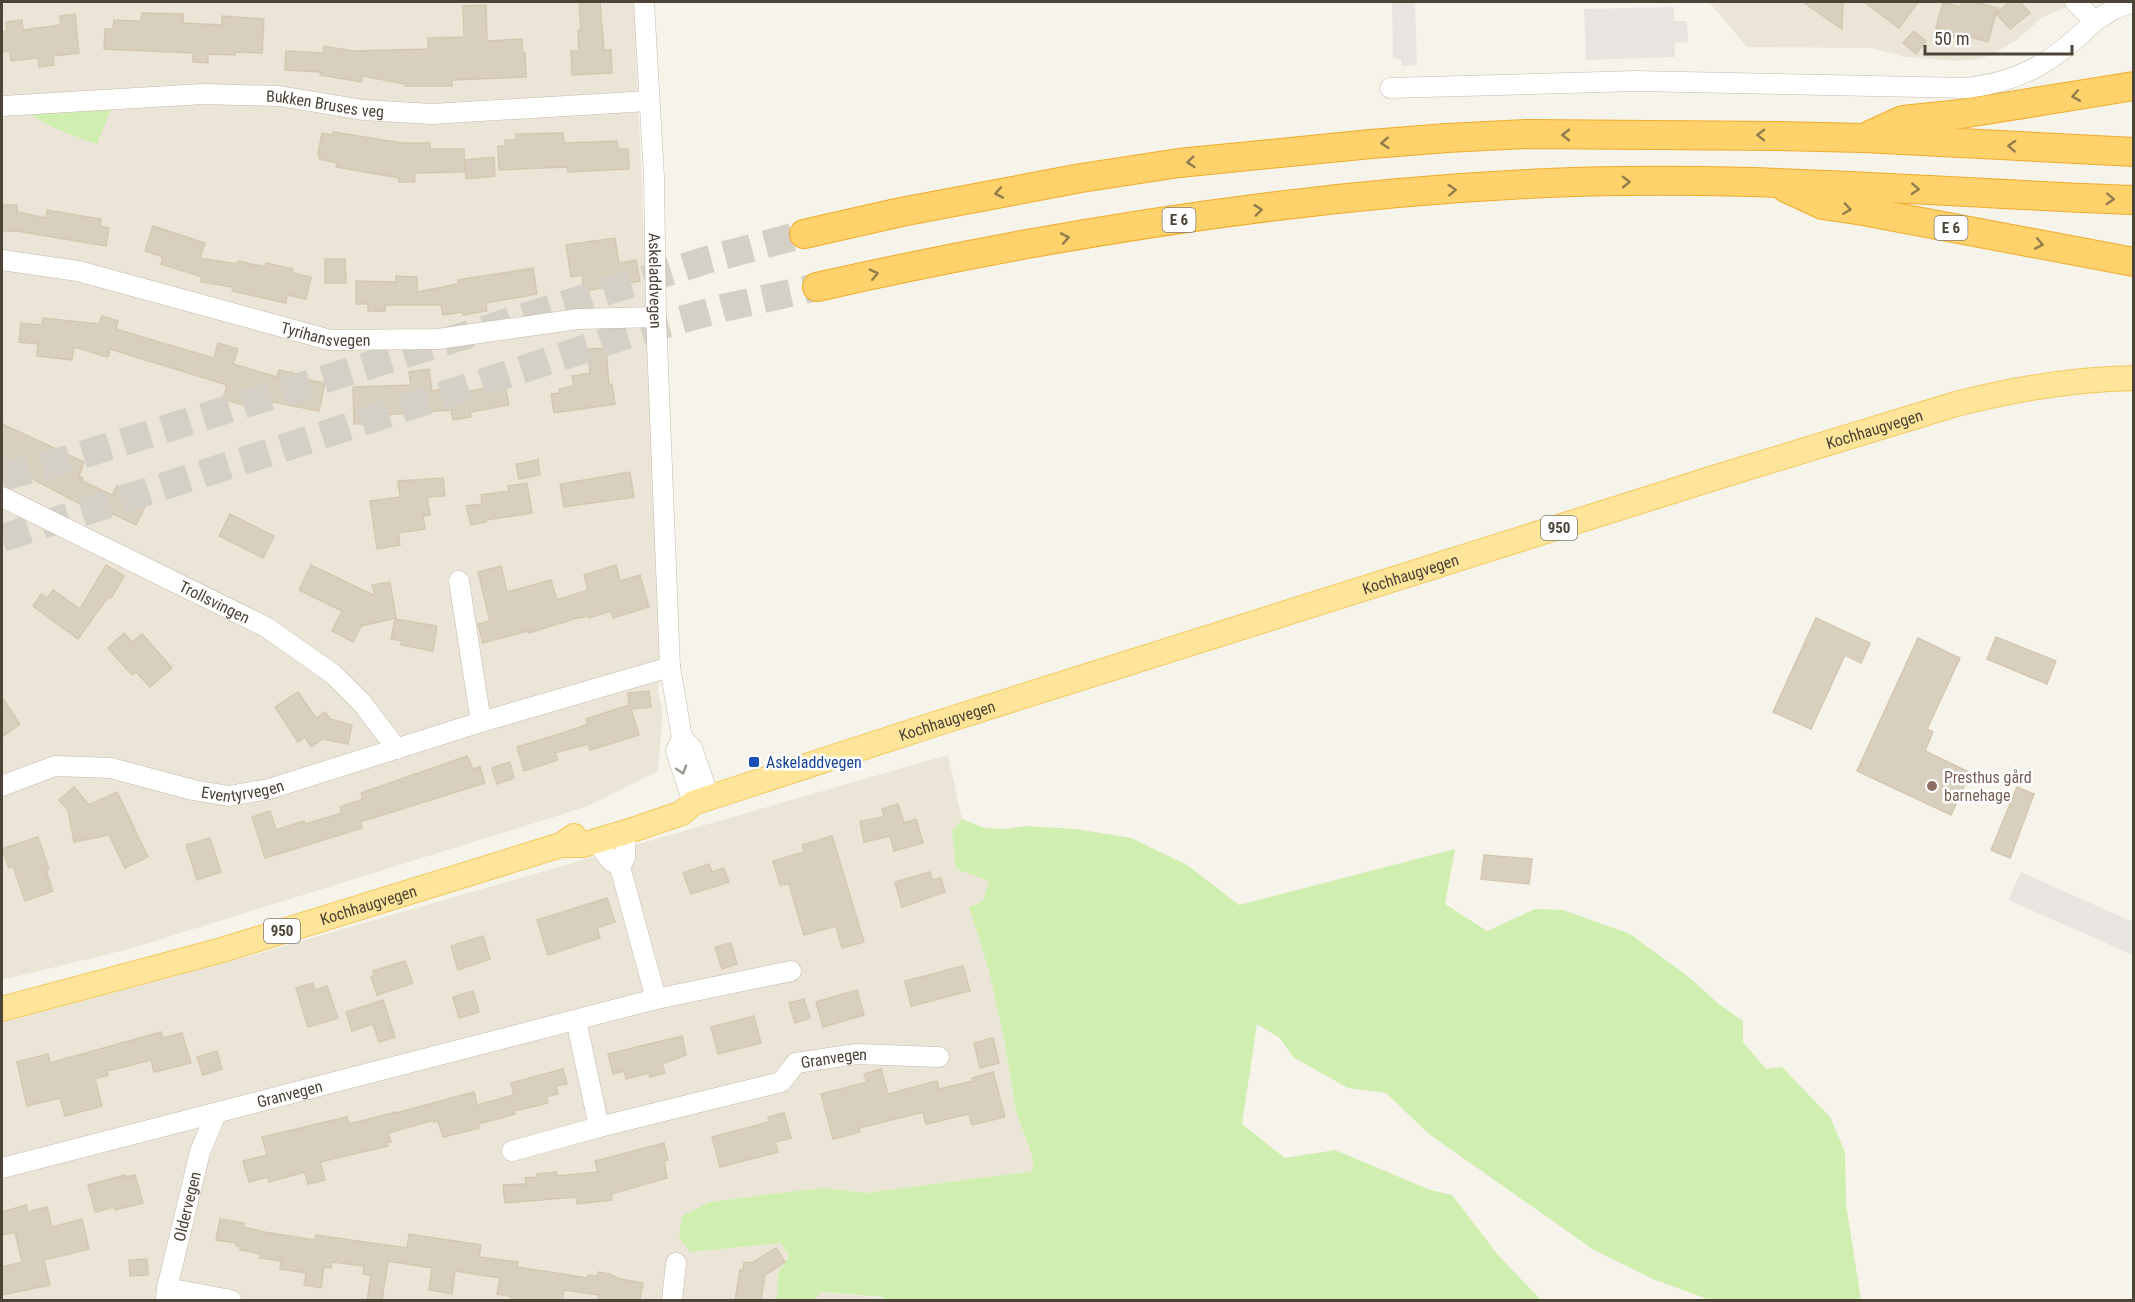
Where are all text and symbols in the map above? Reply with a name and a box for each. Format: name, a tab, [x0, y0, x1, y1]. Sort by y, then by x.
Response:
scale bar	[1925, 18, 2072, 56]
text: 50 m	[1934, 28, 1969, 49]
street label: Bukken Bruses veg	[266, 86, 384, 121]
one-way arrow	[2071, 89, 2081, 102]
one-way arrow	[1562, 128, 1571, 141]
one-way arrow	[1757, 129, 1766, 141]
one-way arrow	[1381, 136, 1390, 149]
one-way arrow	[2008, 139, 2017, 152]
one-way arrow	[1187, 155, 1196, 168]
one-way arrow	[1621, 176, 1630, 188]
one-way arrow	[1911, 182, 1920, 195]
one-way arrow	[1448, 184, 1457, 197]
one-way arrow	[994, 186, 1004, 199]
one-way arrow	[2105, 192, 2114, 205]
one-way arrow	[1842, 202, 1852, 214]
one-way arrow	[1254, 204, 1263, 216]
road number: E 6	[1162, 208, 1196, 232]
road number: E 6	[1934, 216, 1968, 240]
one-way arrow	[1060, 232, 1070, 245]
street label: Askeladdvegen	[645, 233, 666, 329]
one-way arrow	[2033, 237, 2043, 250]
one-way arrow	[868, 268, 878, 281]
street label: Tyrihansvegen	[279, 318, 370, 350]
street label: Kochhaugvegen	[1824, 405, 1925, 453]
road number: 950	[1541, 516, 1577, 540]
street label: Kochhaugvegen	[1360, 550, 1461, 598]
street label: Trollsvingen	[176, 576, 253, 627]
street label: Kochhaugvegen	[896, 696, 998, 745]
place label: Askeladdvegen	[766, 753, 862, 772]
marker: Askeladdvegen	[747, 755, 761, 769]
one-way arrow	[675, 764, 687, 775]
place label: Presthus gård barnehage	[1944, 768, 2032, 805]
street label: Eventyrvegen	[200, 775, 286, 806]
marker: Presthus gård barnehage	[1925, 779, 1939, 793]
street label: Kochhaugvegen	[318, 881, 419, 929]
road number: 950	[264, 919, 300, 943]
street label: Granvegen	[799, 1044, 867, 1072]
street label: Granvegen	[255, 1076, 324, 1111]
street label: Oldervegen	[169, 1170, 204, 1243]

